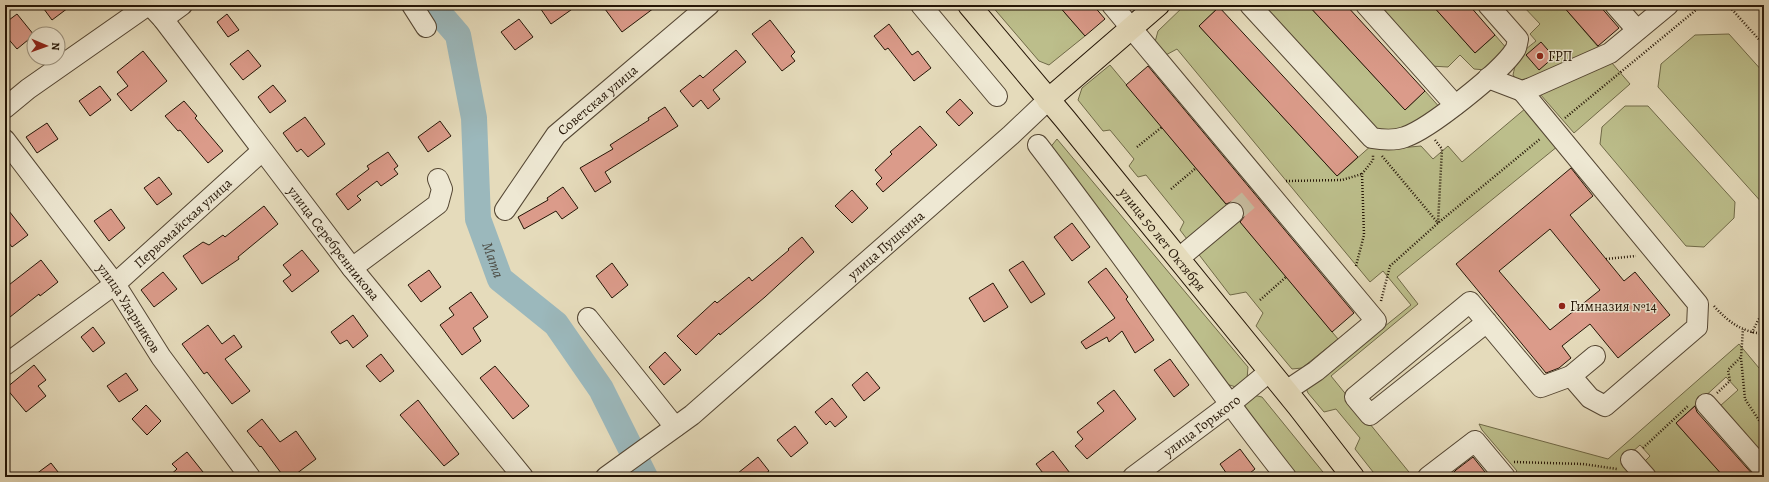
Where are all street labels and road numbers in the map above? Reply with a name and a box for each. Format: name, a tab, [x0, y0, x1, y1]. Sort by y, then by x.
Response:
street label: Советская улица	[554, 60, 642, 140]
street label: Первомайская улица	[130, 173, 237, 272]
street label: улица Серебренникова	[283, 182, 384, 305]
street label: улица 50 лет Октября	[1114, 183, 1210, 296]
street label: улица Пушкина	[843, 206, 929, 285]
street label: улица Ударников	[92, 259, 165, 357]
street label: улица Горького	[1159, 390, 1245, 462]

